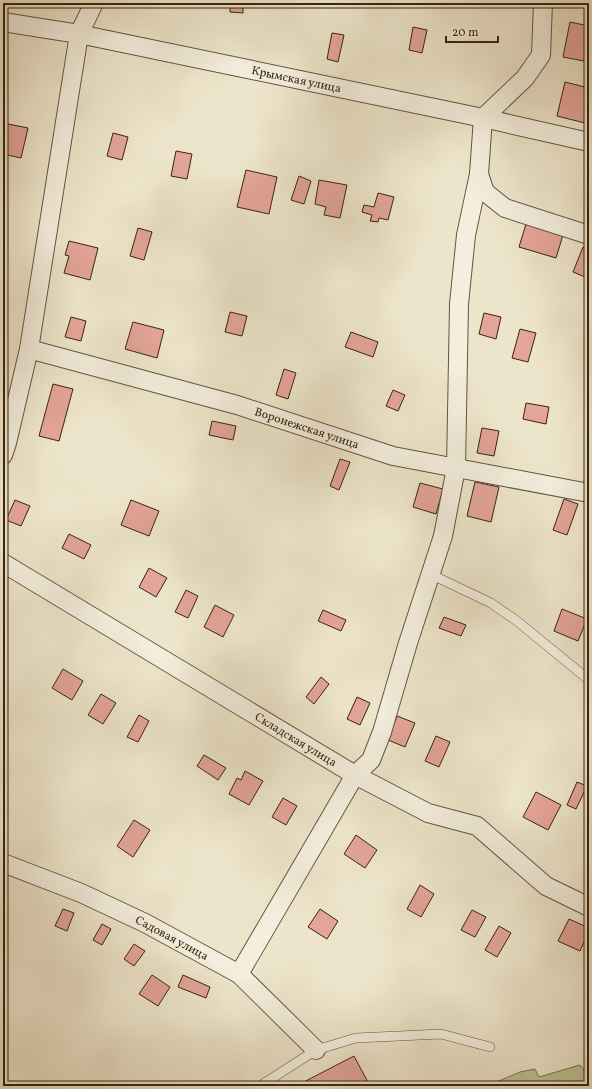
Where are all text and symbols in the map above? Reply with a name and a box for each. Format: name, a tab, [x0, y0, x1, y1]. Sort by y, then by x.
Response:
scale bar	[446, 18, 498, 44]
text: 20 m	[452, 25, 479, 41]
street label: Крымская улица	[250, 63, 343, 97]
street label: Воронежская улица	[252, 404, 361, 453]
street label: Складская улица	[251, 709, 339, 771]
street label: Садовая улица	[132, 913, 211, 965]

